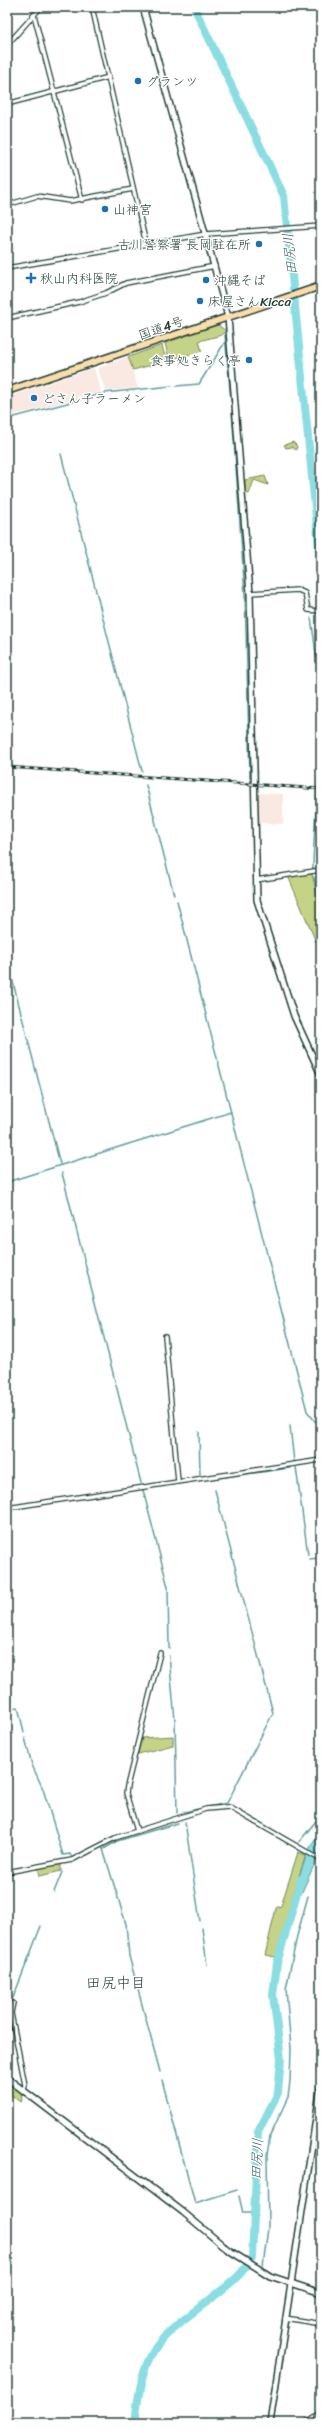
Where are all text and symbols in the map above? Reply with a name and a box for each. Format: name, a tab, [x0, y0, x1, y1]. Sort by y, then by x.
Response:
place label: グランツ	[146, 70, 198, 93]
marker: グランツ	[133, 76, 143, 86]
place label: 山神宮	[113, 198, 152, 221]
marker: 山神宮	[100, 204, 110, 214]
water label: 田尻川	[275, 232, 305, 276]
place label: 古川警察署 長岡駐在所	[118, 233, 251, 256]
marker: 古川警察署 長岡駐在所	[254, 239, 264, 249]
place label: 秋山内科医院	[40, 267, 118, 290]
place label: 沖縄そば	[214, 269, 266, 292]
marker: 秋山内科医院	[25, 272, 37, 284]
marker: 沖縄そば	[201, 275, 211, 285]
place label: 床屋さんKicca	[208, 290, 291, 313]
marker: 床屋さんKicca	[195, 296, 205, 306]
street label: 国道4号	[135, 309, 187, 347]
place label: 食事処きらく亭	[150, 349, 241, 372]
marker: 食事処きらく亭	[244, 355, 254, 365]
place label: どさん子ラーメン	[42, 387, 146, 410]
marker: どさん子ラーメン	[29, 393, 39, 403]
district label: 田尻中目	[86, 1970, 146, 1996]
water label: 田尻川	[243, 2137, 271, 2181]

